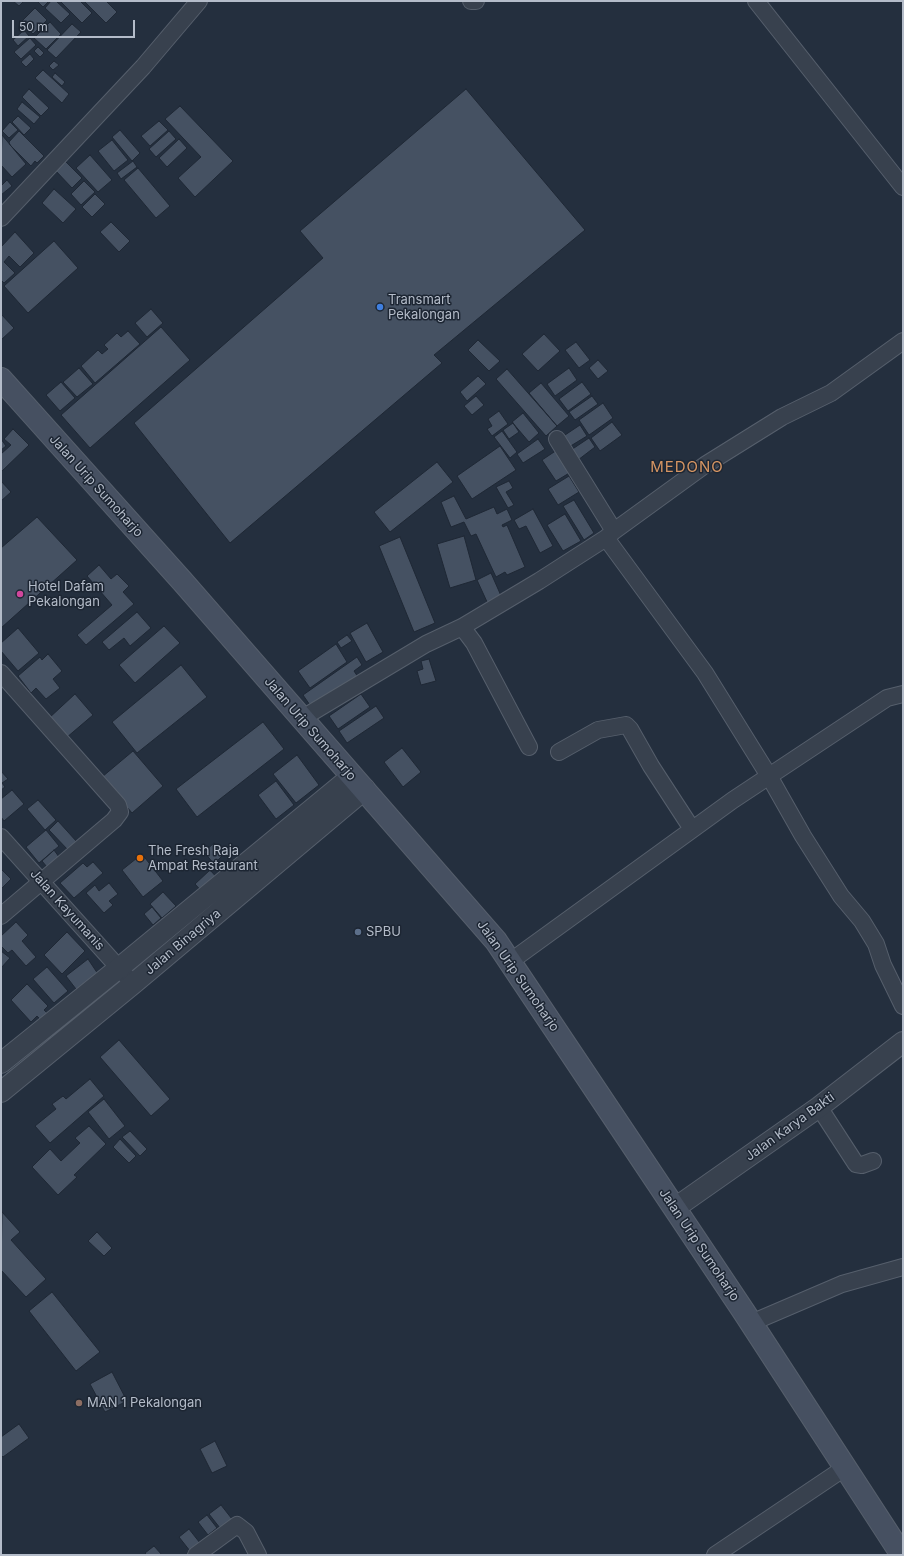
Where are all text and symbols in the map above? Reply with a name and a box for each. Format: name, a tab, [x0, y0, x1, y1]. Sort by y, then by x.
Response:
scale bar	[14, 12, 137, 38]
text: 50 m	[19, 19, 48, 34]
place label: Transmart Pekalongan	[388, 292, 460, 323]
marker: Transmart Pekalongan	[375, 302, 385, 312]
street label: Jalan Urip Sumoharjo	[46, 432, 146, 540]
district label: MEDONO	[650, 458, 724, 476]
place label: Hotel Dafam Pekalongan	[28, 579, 104, 610]
marker: Hotel Dafam Pekalongan	[15, 589, 25, 599]
street label: Jalan Urip Sumoharjo	[261, 674, 359, 784]
place label: The Fresh Raja Ampat Restaurant	[148, 843, 258, 874]
marker: The Fresh Raja Ampat Restaurant	[135, 853, 145, 863]
street label: Jalan Kayumanis	[27, 866, 107, 954]
street label: Jalan Binagriya	[142, 906, 224, 978]
street label: Jalan Urip Sumoharjo	[474, 917, 562, 1035]
place label: SPBU	[366, 924, 401, 940]
marker: SPBU	[353, 927, 363, 937]
street label: Jalan Karya Bakti	[742, 1089, 838, 1165]
street label: Jalan Urip Sumoharjo	[656, 1186, 742, 1304]
place label: MAN 1 Pekalongan	[87, 1395, 202, 1411]
marker: MAN 1 Pekalongan	[74, 1398, 84, 1408]

